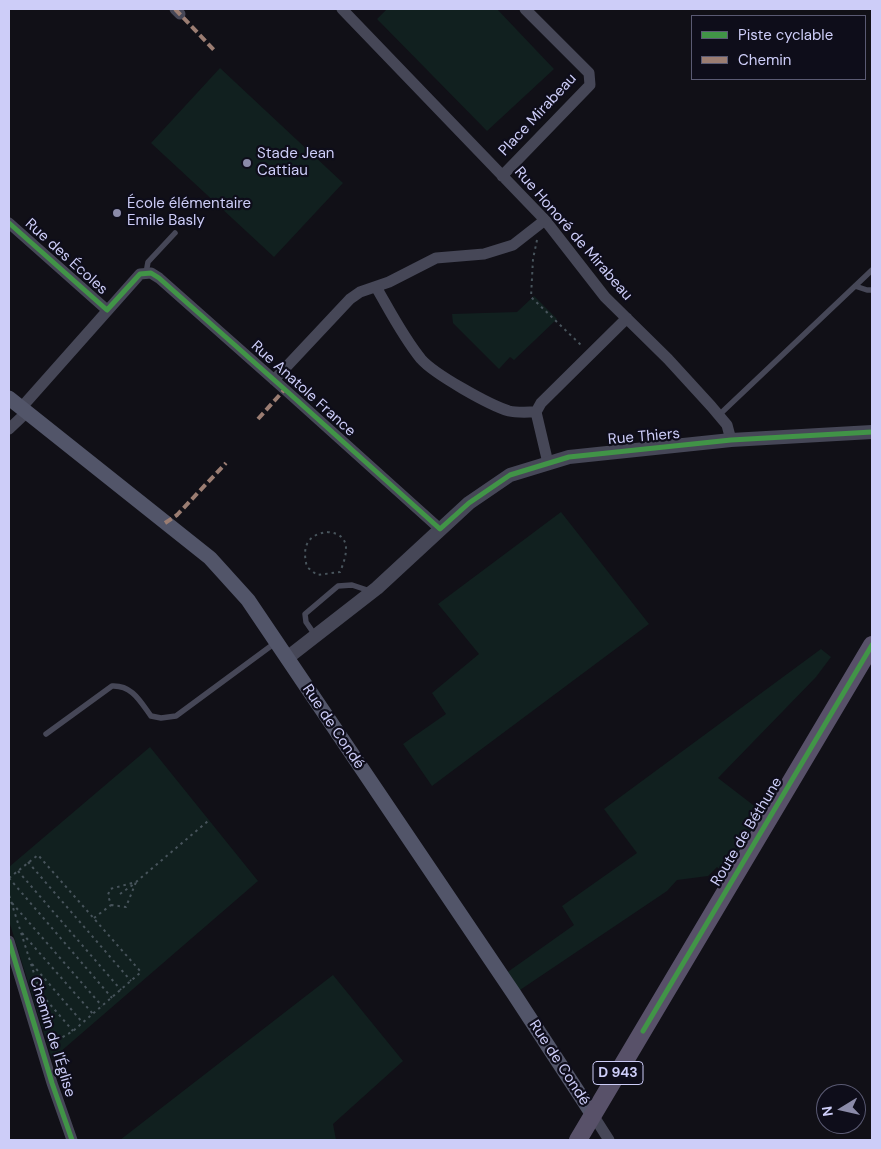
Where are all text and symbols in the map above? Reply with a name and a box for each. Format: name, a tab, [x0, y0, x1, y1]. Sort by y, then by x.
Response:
legend	[691, 15, 866, 80]
text: Piste cyclable	[738, 25, 833, 45]
text: Chemin	[738, 50, 791, 70]
street label: Place Mirabeau	[495, 70, 581, 160]
place label: Stade Jean Cattiau	[257, 145, 334, 180]
marker: Stade Jean Cattiau	[241, 157, 253, 169]
street label: Rue Honoré de Mirabeau	[510, 164, 636, 304]
place label: École élémentaire Emile Basly	[127, 195, 251, 230]
marker: École élémentaire Emile Basly	[111, 207, 123, 219]
street label: Rue des Écoles	[21, 215, 111, 299]
street label: Rue Anatole France	[247, 337, 359, 441]
street label: Rue Thiers	[607, 425, 681, 449]
street label: Rue de Condé	[298, 681, 368, 773]
street label: Route de Béthune	[707, 774, 787, 890]
street label: Chemin de l'Église	[25, 975, 79, 1099]
street label: Rue de Condé	[525, 1017, 593, 1109]
road number: D 943	[593, 1062, 643, 1084]
north arrow	[816, 1084, 866, 1134]
text: N	[817, 1105, 837, 1118]

